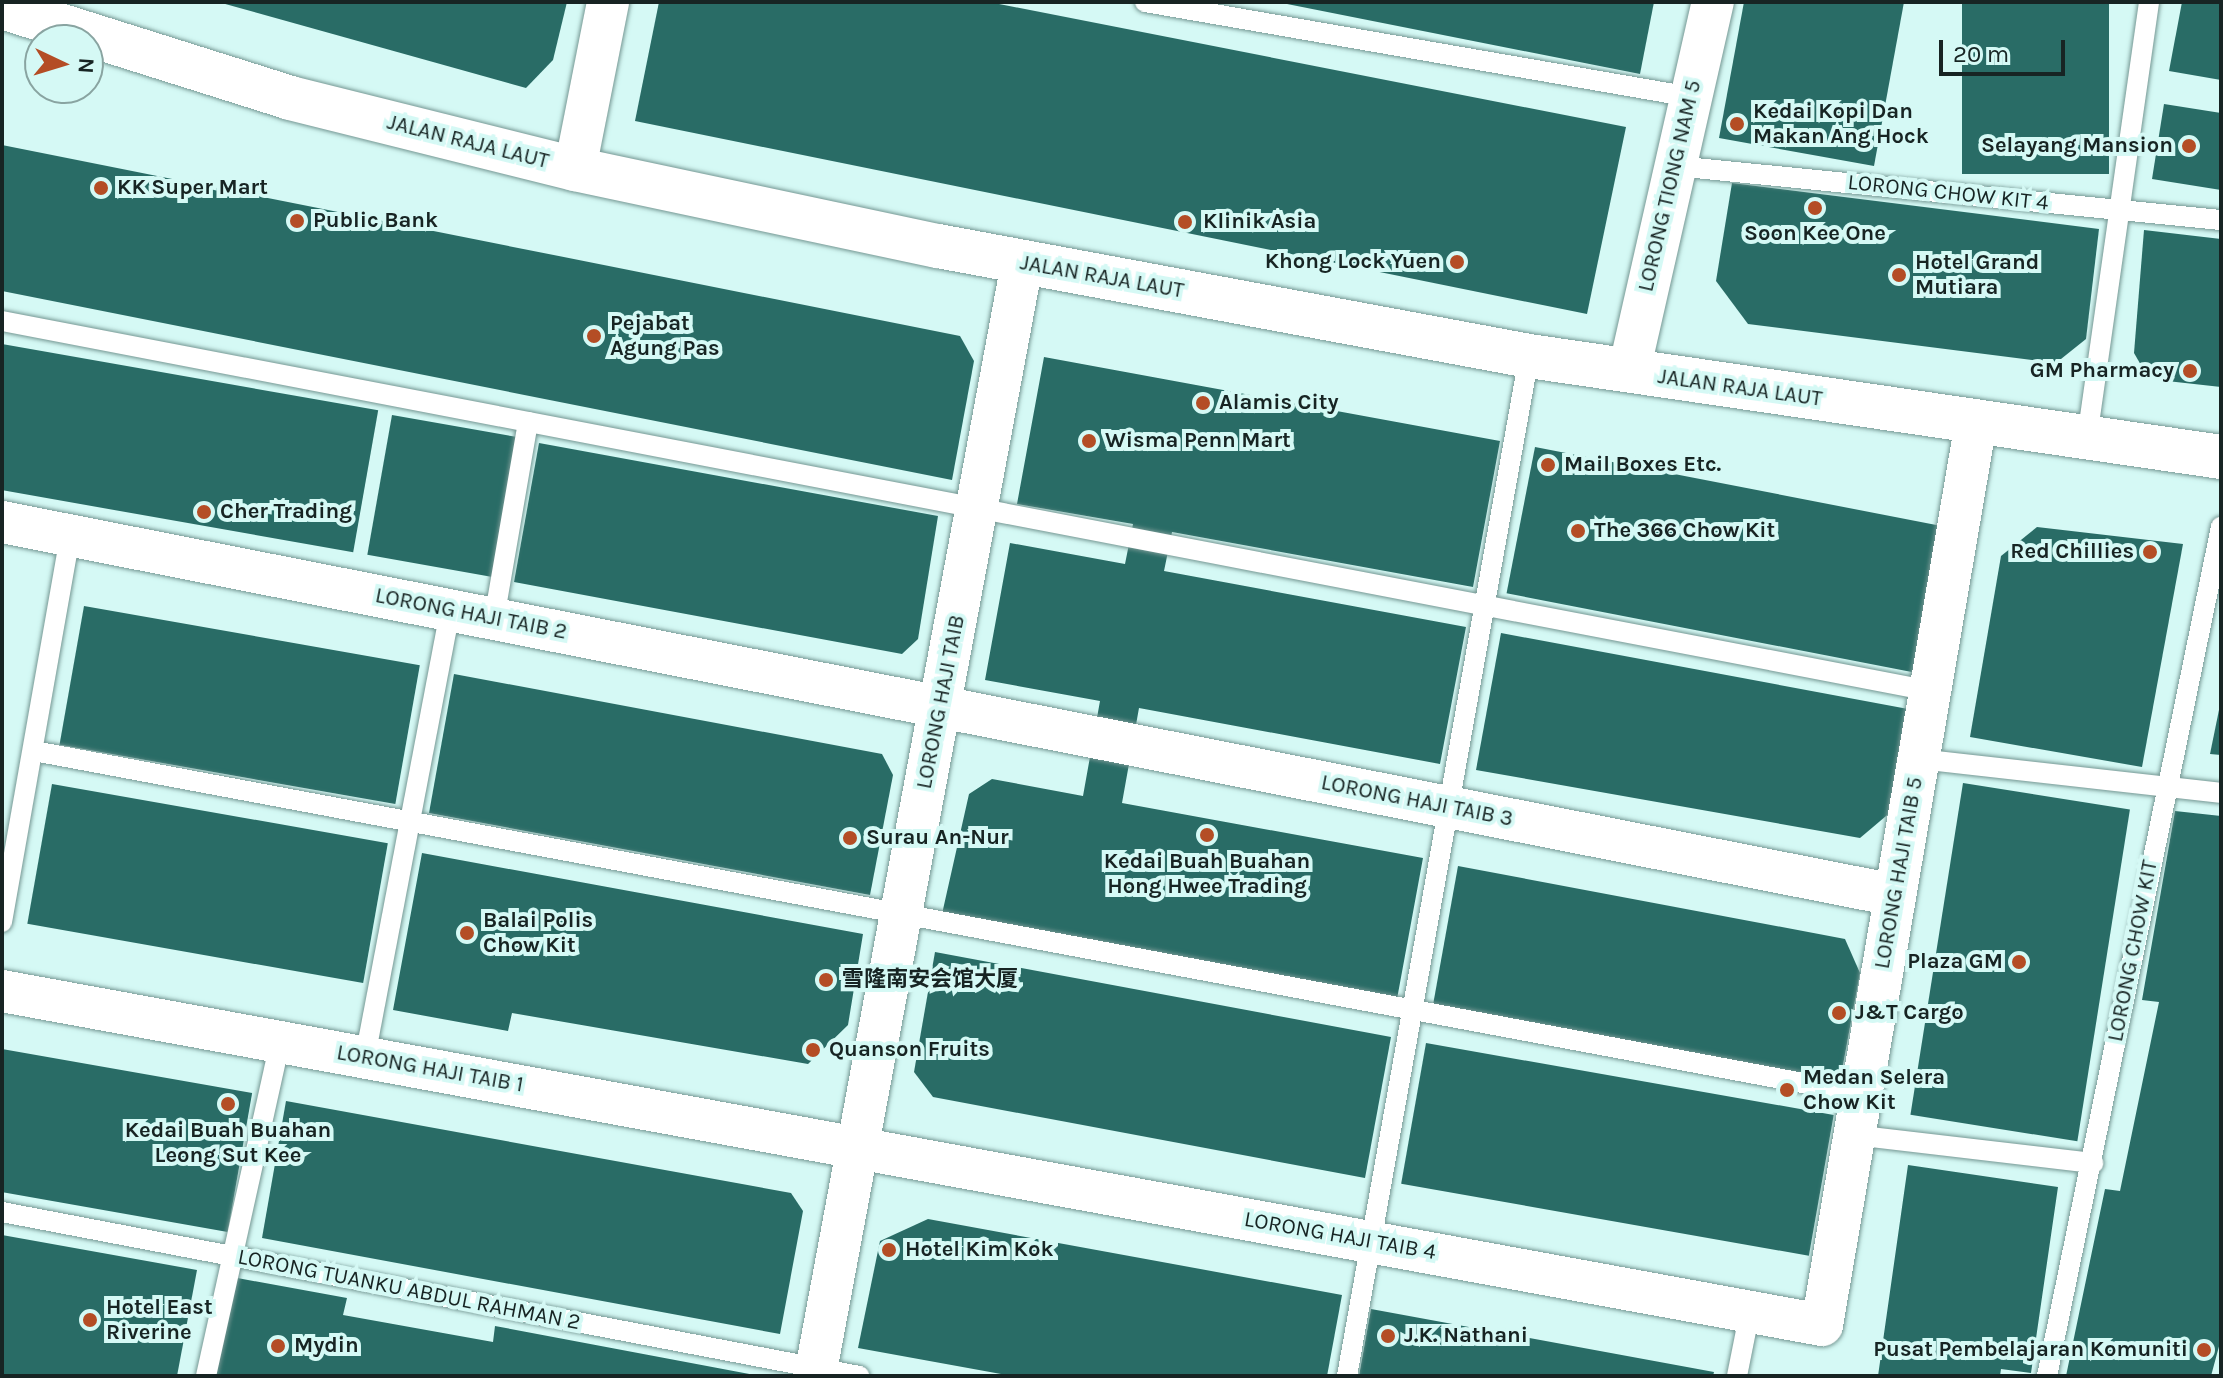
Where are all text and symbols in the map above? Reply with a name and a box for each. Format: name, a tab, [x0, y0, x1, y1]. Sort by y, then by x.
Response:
north arrow	[24, 24, 104, 104]
scale bar	[1943, 24, 2069, 74]
text: 20 m	[1953, 40, 2009, 68]
text: N	[72, 57, 99, 74]
street label: LORONG TIONG NAM 5	[1633, 78, 1707, 294]
place label: Kedai Kopi Dan Makan Ang Hock	[1753, 98, 1929, 150]
street label: JALAN RAJA LAUT	[384, 109, 552, 175]
marker: Kedai Kopi Dan Makan Ang Hock	[1728, 115, 1746, 133]
place label: Selayang Mansion	[1981, 133, 2173, 159]
marker: Selayang Mansion	[2180, 137, 2198, 155]
street label: LORONG CHOW KIT 4	[1846, 169, 2050, 217]
place label: KK Super Mart	[117, 175, 268, 201]
marker: KK Super Mart	[92, 179, 110, 197]
marker: Soon Kee One	[1806, 199, 1824, 217]
place label: Public Bank	[313, 208, 438, 234]
place label: Klinik Asia	[1203, 209, 1316, 235]
marker: Klinik Asia	[1174, 211, 1196, 233]
marker: Public Bank	[288, 212, 306, 230]
place label: Soon Kee One	[1744, 221, 1886, 247]
place label: Khong Lock Yuen	[1265, 249, 1441, 275]
place label: Hotel Grand Mutiara	[1915, 249, 2039, 300]
street label: JALAN RAJA LAUT	[1018, 250, 1186, 304]
marker: Khong Lock Yuen	[1448, 253, 1466, 271]
marker: Hotel Grand Mutiara	[1890, 266, 1908, 284]
place label: Pejabat Agung Pas	[610, 310, 720, 362]
marker: Pejabat Agung Pas	[585, 327, 603, 345]
place label: GM Pharmacy	[2030, 358, 2174, 384]
marker: GM Pharmacy	[2181, 362, 2199, 380]
street label: JALAN RAJA LAUT	[1656, 363, 1824, 413]
place label: Alamis City	[1219, 390, 1339, 416]
marker: Alamis City	[1194, 394, 1212, 412]
place label: Wisma Penn Mart	[1105, 428, 1291, 454]
marker: Wisma Penn Mart	[1080, 432, 1098, 450]
place label: Mail Boxes Etc.	[1564, 452, 1721, 478]
marker: Mail Boxes Etc.	[1539, 456, 1557, 474]
place label: Cher Trading	[220, 499, 352, 525]
marker: Cher Trading	[195, 503, 213, 521]
place label: The 366 Chow Kit	[1594, 518, 1775, 544]
marker: The 366 Chow Kit	[1569, 522, 1587, 540]
place label: Red Chillies	[2010, 539, 2134, 565]
marker: Red Chillies	[2141, 543, 2159, 561]
street label: LORONG HAJI TAIB 2	[373, 582, 569, 646]
street label: LORONG HAJI TAIB	[911, 613, 971, 791]
street label: LORONG HAJI TAIB 3	[1319, 769, 1515, 833]
street label: LORONG HAJI TAIB 5	[1869, 775, 1929, 971]
place label: Surau An-Nur	[866, 825, 1009, 851]
marker: Kedai Buah Buahan Hong Hwee Trading	[1198, 826, 1216, 844]
marker: Surau An-Nur	[841, 829, 859, 847]
place label: Kedai Buah Buahan Hong Hwee Trading	[1104, 848, 1310, 900]
street label: LORONG CHOW KIT	[2102, 858, 2164, 1044]
place label: Balai Polis Chow Kit	[483, 907, 593, 958]
marker: Balai Polis Chow Kit	[458, 924, 476, 942]
place label: Plaza GM	[1907, 949, 2003, 975]
marker: Plaza GM	[2010, 953, 2028, 971]
place label: 雪隆南安会馆大厦	[842, 967, 1018, 993]
marker: 雪隆南安会馆大厦	[817, 971, 835, 989]
place label: J&T Cargo	[1855, 1000, 1964, 1026]
marker: J&T Cargo	[1830, 1004, 1848, 1022]
place label: Quanson Fruits	[829, 1037, 990, 1063]
street label: LORONG HAJI TAIB 1	[335, 1040, 525, 1098]
marker: Quanson Fruits	[804, 1041, 822, 1059]
place label: Medan Selera Chow Kit	[1803, 1064, 1945, 1116]
marker: Medan Selera Chow Kit	[1778, 1081, 1796, 1099]
marker: Kedai Buah Buahan Leong Sut Kee	[219, 1095, 237, 1113]
place label: Kedai Buah Buahan Leong Sut Kee	[125, 1117, 331, 1168]
street label: LORONG HAJI TAIB 4	[1242, 1206, 1438, 1266]
place label: Hotel Kim Kok	[905, 1237, 1053, 1263]
marker: Hotel Kim Kok	[880, 1241, 898, 1259]
street label: LORONG TUANKU ABDUL RAHMAN 2	[235, 1244, 583, 1336]
place label: Hotel East Riverine	[106, 1294, 213, 1346]
marker: Hotel East Riverine	[81, 1311, 99, 1329]
place label: J.K. Nathani	[1404, 1323, 1528, 1349]
marker: J.K. Nathani	[1379, 1327, 1397, 1345]
place label: Mydin	[294, 1333, 359, 1359]
marker: Mydin	[269, 1337, 287, 1355]
place label: Pusat Pembelajaran Komuniti	[1873, 1337, 2188, 1363]
marker: Pusat Pembelajaran Komuniti	[2195, 1341, 2213, 1359]

